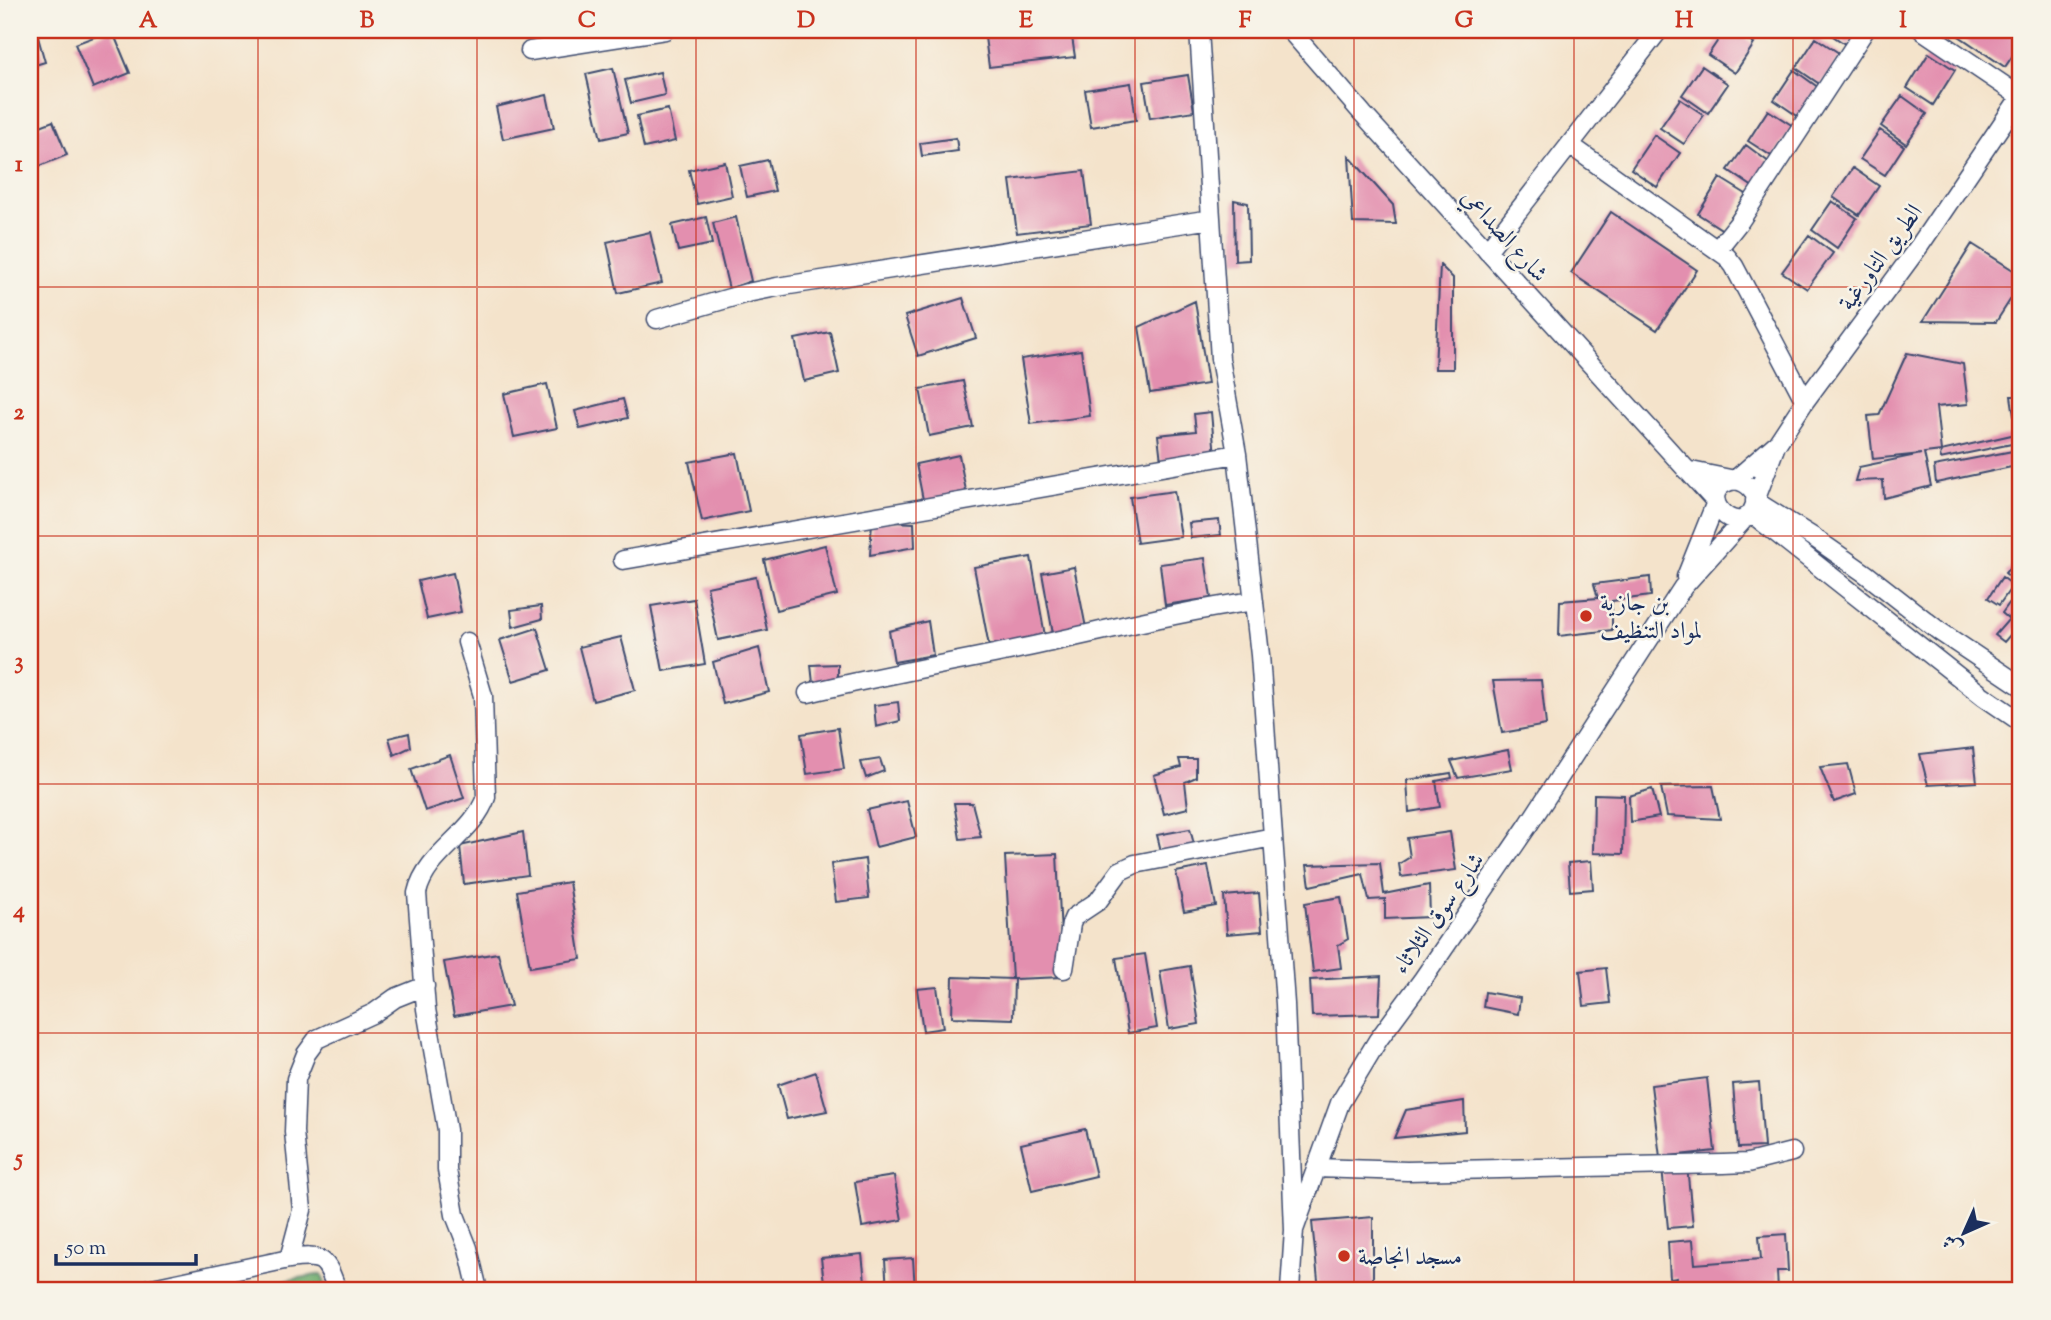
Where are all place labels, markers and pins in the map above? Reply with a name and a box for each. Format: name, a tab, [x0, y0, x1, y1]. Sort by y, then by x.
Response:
place label: بن جازية لمواد التنظيف	[1600, 587, 1702, 649]
marker: بن جازية لمواد التنظيف	[1578, 608, 1594, 624]
place label: مسجد انجاصة	[1358, 1241, 1462, 1275]
marker: مسجد انجاصة	[1336, 1248, 1352, 1264]

